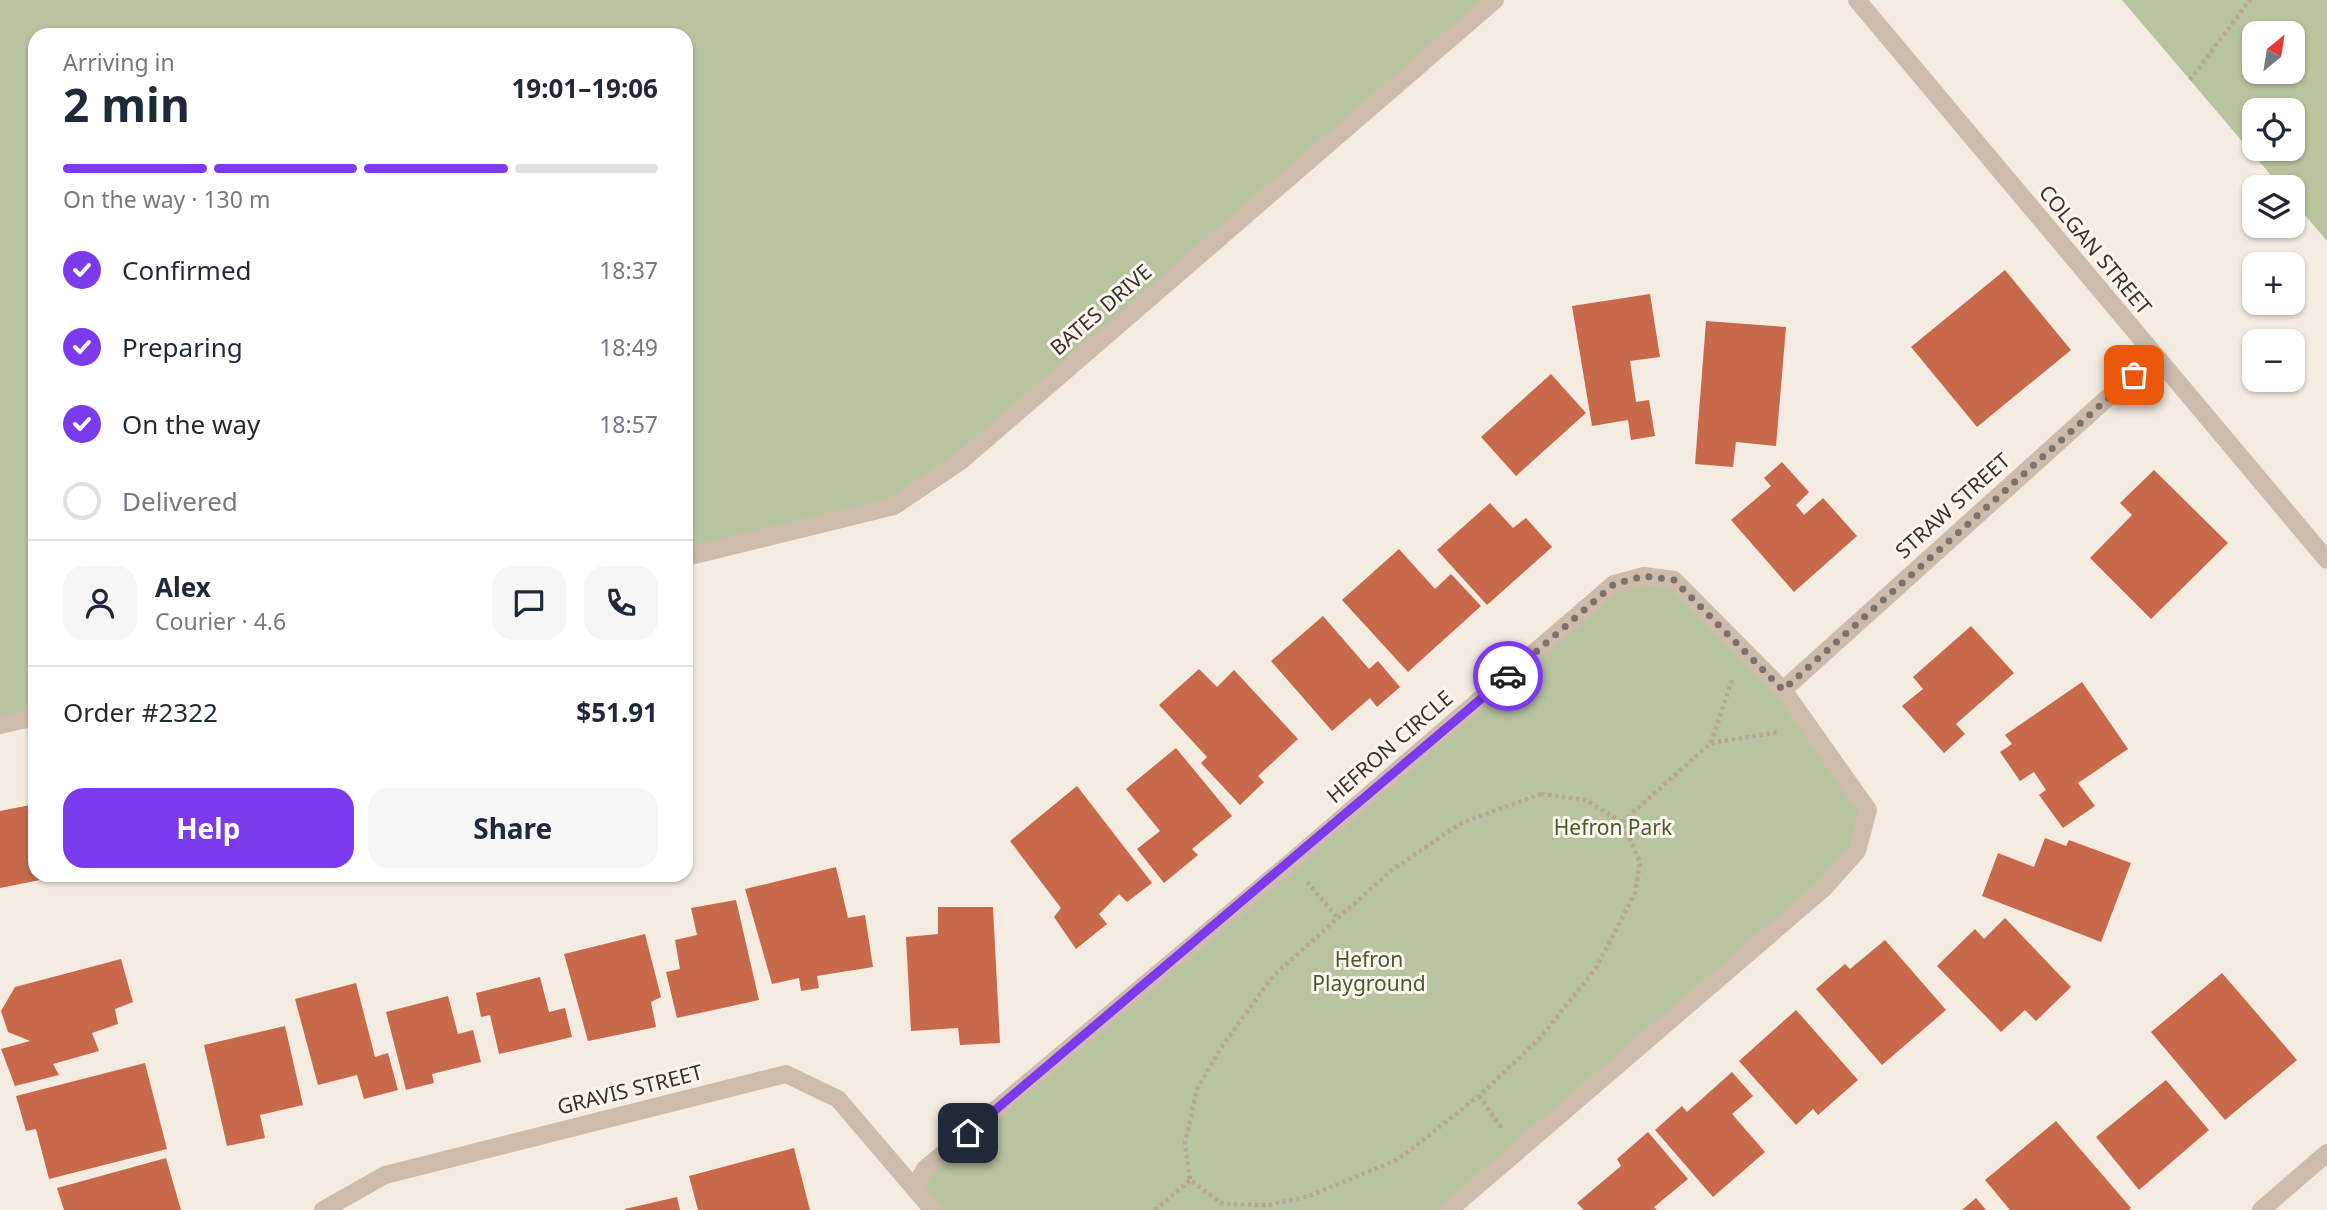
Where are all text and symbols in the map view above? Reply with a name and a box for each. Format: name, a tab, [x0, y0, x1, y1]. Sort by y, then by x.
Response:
north arrow	[2242, 21, 2305, 84]
map controls	[2242, 21, 2305, 392]
text: Arriving in	[63, 46, 175, 78]
text: 19:01–19:06	[511, 70, 658, 106]
text: 2 min	[63, 73, 190, 135]
button: locate	[2242, 98, 2305, 161]
button: layers	[2242, 175, 2305, 238]
street label: COLGAN STREET	[2033, 179, 2159, 320]
text: On the way · 130 m	[63, 183, 270, 215]
icon: check	[63, 251, 101, 289]
text: Confirmed	[122, 252, 252, 288]
button: +	[2242, 252, 2305, 315]
text: 18:37	[599, 254, 658, 286]
street label: BATES DRIVE	[1044, 257, 1157, 361]
icon: check	[63, 328, 101, 366]
text: Preparing	[122, 329, 243, 365]
button: −	[2242, 329, 2305, 392]
text: 18:49	[599, 331, 658, 363]
pin	[2104, 345, 2164, 405]
icon: bag	[2115, 356, 2153, 394]
icon: check	[63, 405, 101, 443]
text: On the way	[122, 406, 260, 442]
text: 18:57	[599, 408, 658, 440]
street label: STRAW STREET	[1889, 446, 2016, 564]
text: Delivered	[122, 483, 238, 519]
button: person	[63, 566, 137, 640]
button: chat	[492, 566, 566, 640]
button: phone	[584, 566, 658, 640]
text: Alex	[155, 569, 211, 605]
text: Courier · 4.6	[155, 605, 286, 637]
courier	[1473, 641, 1543, 711]
icon: car	[1489, 657, 1527, 695]
street label: HEFRON CIRCLE	[1320, 684, 1458, 809]
text: Order #2322	[63, 694, 218, 730]
text: $51.91	[576, 694, 658, 730]
button: Help	[63, 788, 354, 868]
button: Share	[368, 788, 658, 868]
park label: Hefron Park	[1554, 813, 1673, 841]
park label: Hefron Playground	[1312, 945, 1426, 997]
street label: GRAVIS STREET	[554, 1057, 706, 1121]
pin	[938, 1103, 998, 1163]
icon: home	[949, 1114, 987, 1152]

